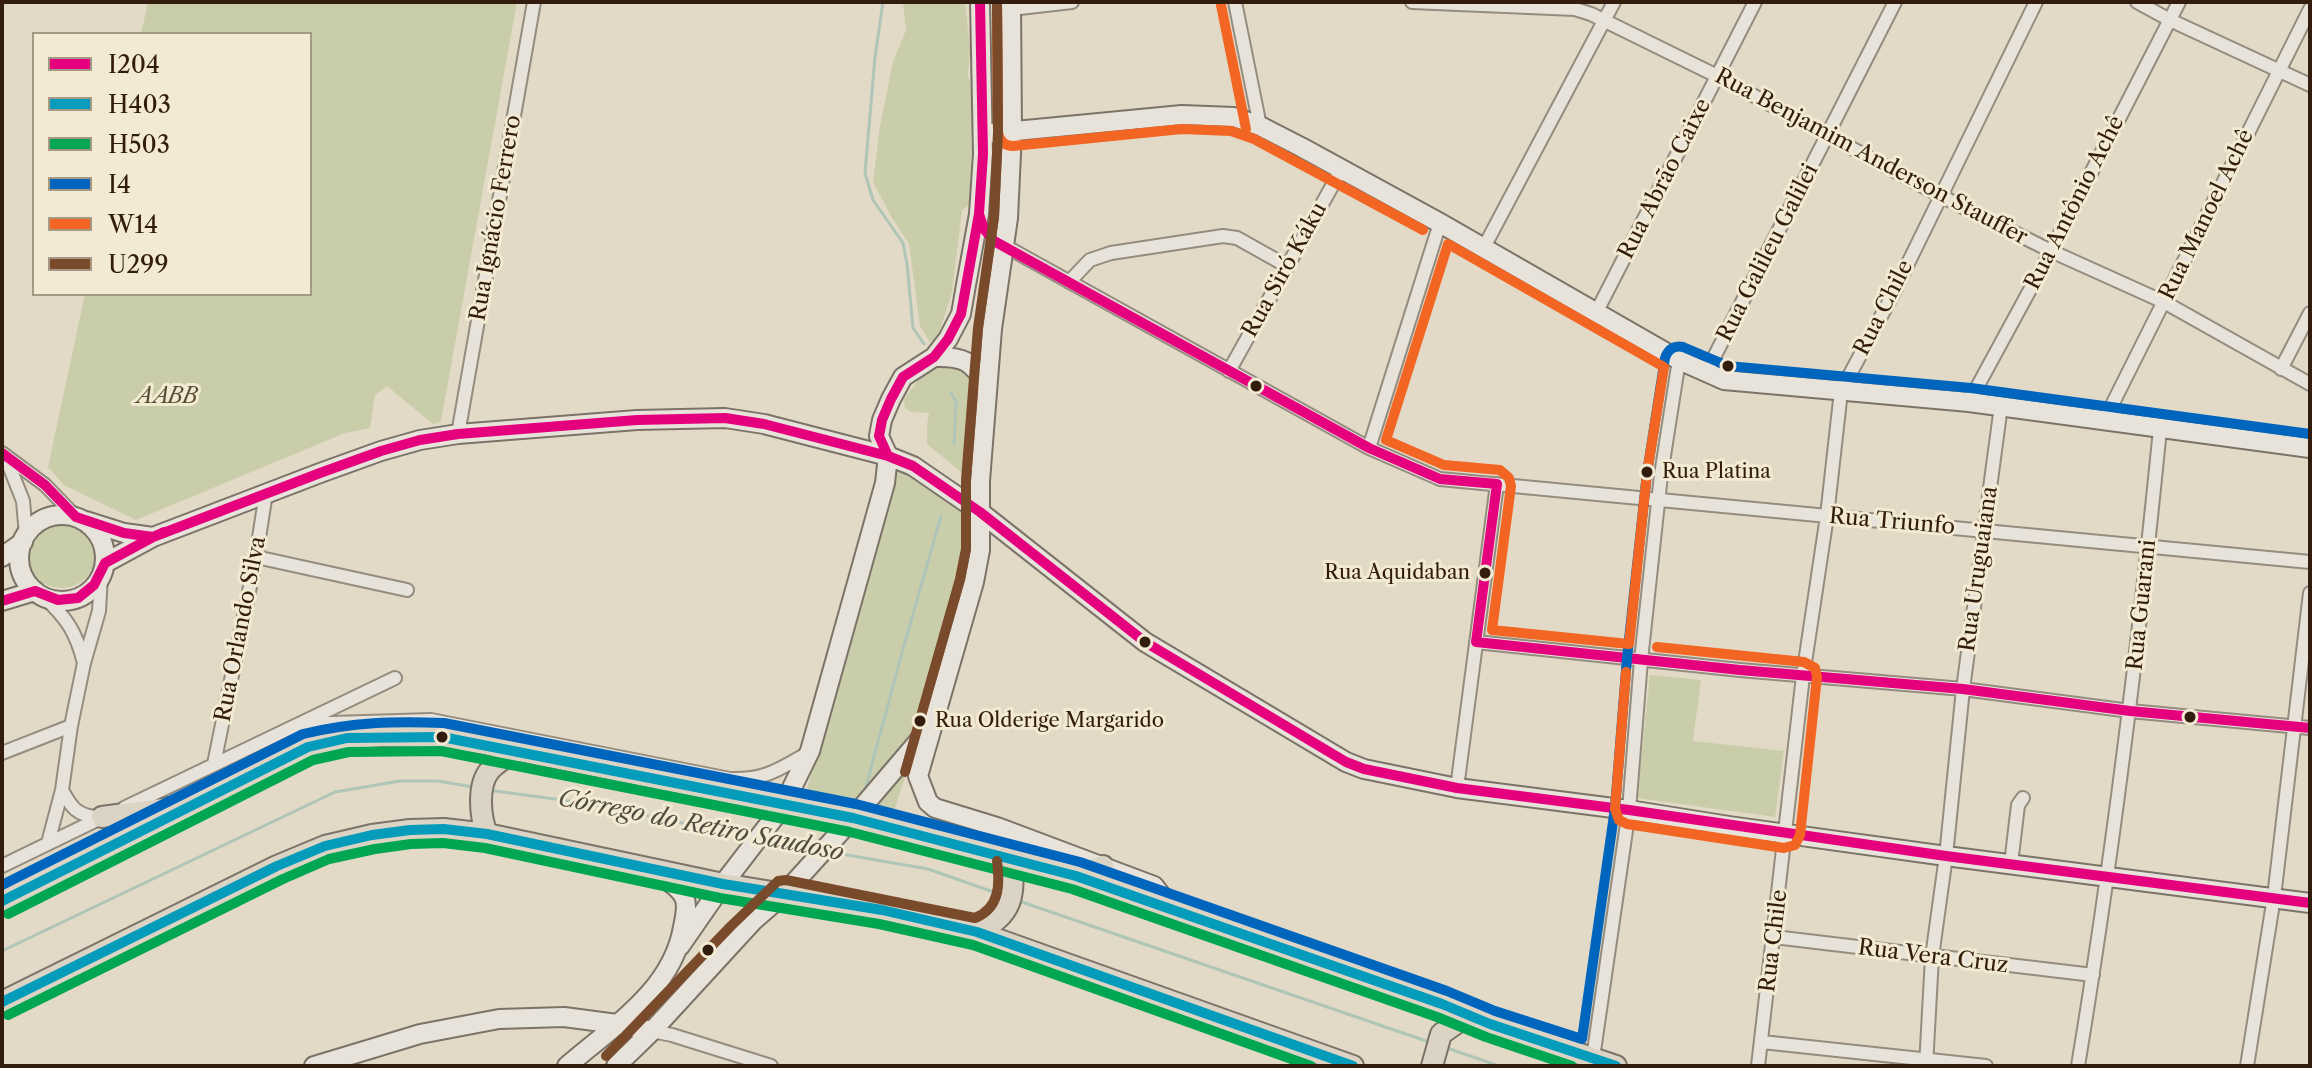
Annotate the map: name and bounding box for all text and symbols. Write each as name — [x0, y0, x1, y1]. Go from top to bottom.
legend — [32, 32, 312, 296]
text: I204 — [108, 50, 160, 79]
street label: Rua Benjamim Anderson Stauffer — [1710, 63, 2032, 251]
text: H403 — [108, 90, 171, 119]
street label: Rua Abrão Caixe — [1613, 94, 1717, 264]
street label: Rua Antônio Achê — [2020, 112, 2130, 294]
street label: Rua Ignácio Ferrero — [465, 113, 527, 323]
street label: Rua Manoel Achê — [2154, 125, 2260, 305]
text: H503 — [108, 130, 170, 159]
street label: Rua Galileu Galilei — [1712, 160, 1824, 346]
text: I4 — [108, 170, 131, 199]
street label: Rua Siró Káku — [1237, 198, 1333, 342]
text: W14 — [108, 210, 158, 239]
text: U299 — [108, 250, 168, 279]
street label: Rua Chile — [1849, 256, 1919, 360]
unlabelled marker — [1720, 358, 1736, 374]
unlabelled marker — [1248, 378, 1264, 394]
park label: AABB — [136, 384, 198, 410]
place label: Rua Platina — [1662, 460, 1771, 484]
marker: Rua Platina — [1639, 464, 1655, 480]
street label: Rua Uruguaiana — [1954, 485, 2004, 653]
street label: Rua Triunfo — [1828, 503, 1956, 541]
street label: Rua Orlando Silva — [210, 534, 272, 724]
street label: Rua Guarani — [2122, 538, 2162, 672]
place label: Rua Aquidaban — [1324, 561, 1470, 585]
marker: Rua Aquidaban — [1477, 565, 1493, 581]
unlabelled marker — [1137, 634, 1153, 650]
place label: Rua Olderige Margarido — [935, 709, 1164, 733]
unlabelled marker — [2182, 709, 2198, 725]
marker: Rua Olderige Margarido — [912, 713, 928, 729]
unlabelled marker — [434, 729, 450, 745]
water label: Córrego do Retiro Saudoso — [556, 784, 846, 868]
street label: Rua Chile — [1755, 888, 1793, 994]
street label: Rua Vera Cruz — [1856, 935, 2010, 979]
unlabelled marker — [700, 942, 716, 958]

